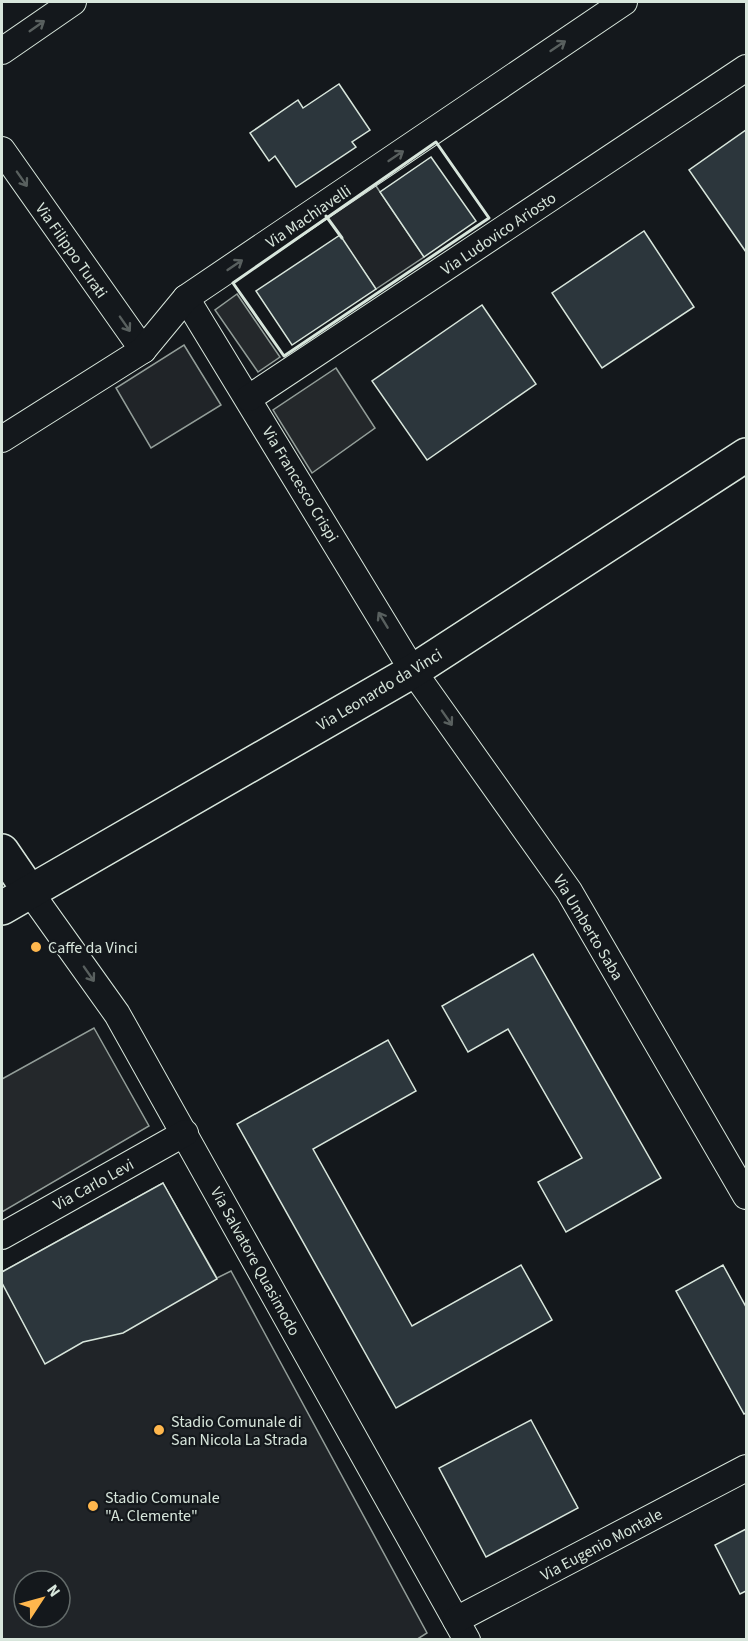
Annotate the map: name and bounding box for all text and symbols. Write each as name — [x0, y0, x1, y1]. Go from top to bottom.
one-way arrow — [28, 20, 45, 32]
one-way arrow — [549, 40, 566, 53]
one-way arrow — [388, 150, 404, 162]
one-way arrow — [16, 170, 28, 186]
street label: Via Machiavelli — [262, 180, 356, 254]
street label: Via Ludovico Ariosto — [437, 187, 560, 281]
street label: Via Filippo Turati — [30, 198, 112, 303]
one-way arrow — [226, 259, 243, 271]
one-way arrow — [119, 316, 131, 332]
street label: Via Francesco Crispi — [257, 422, 343, 547]
one-way arrow — [377, 612, 389, 629]
street label: Via Leonardo da Vinci — [313, 644, 446, 736]
one-way arrow — [441, 710, 453, 726]
street label: Via Umberto Saba — [548, 871, 628, 984]
place label: Caffe da Vinci — [48, 937, 138, 959]
marker: Caffe da Vinci — [29, 940, 43, 954]
one-way arrow — [82, 966, 95, 982]
street label: Via Carlo Levi — [49, 1154, 138, 1216]
street label: Via Salvatore Quasimodo — [205, 1183, 305, 1340]
place label: Stadio Comunale di San Nicola La Strada — [171, 1411, 308, 1451]
marker: Stadio Comunale di San Nicola La Strada — [152, 1423, 166, 1437]
place label: Stadio Comunale "A. Clemente" — [105, 1487, 220, 1527]
marker: Stadio Comunale "A. Clemente" — [86, 1499, 100, 1513]
street label: Via Eugenio Montale — [537, 1503, 666, 1586]
north arrow — [12, 1569, 72, 1629]
text: N — [41, 1580, 65, 1602]

